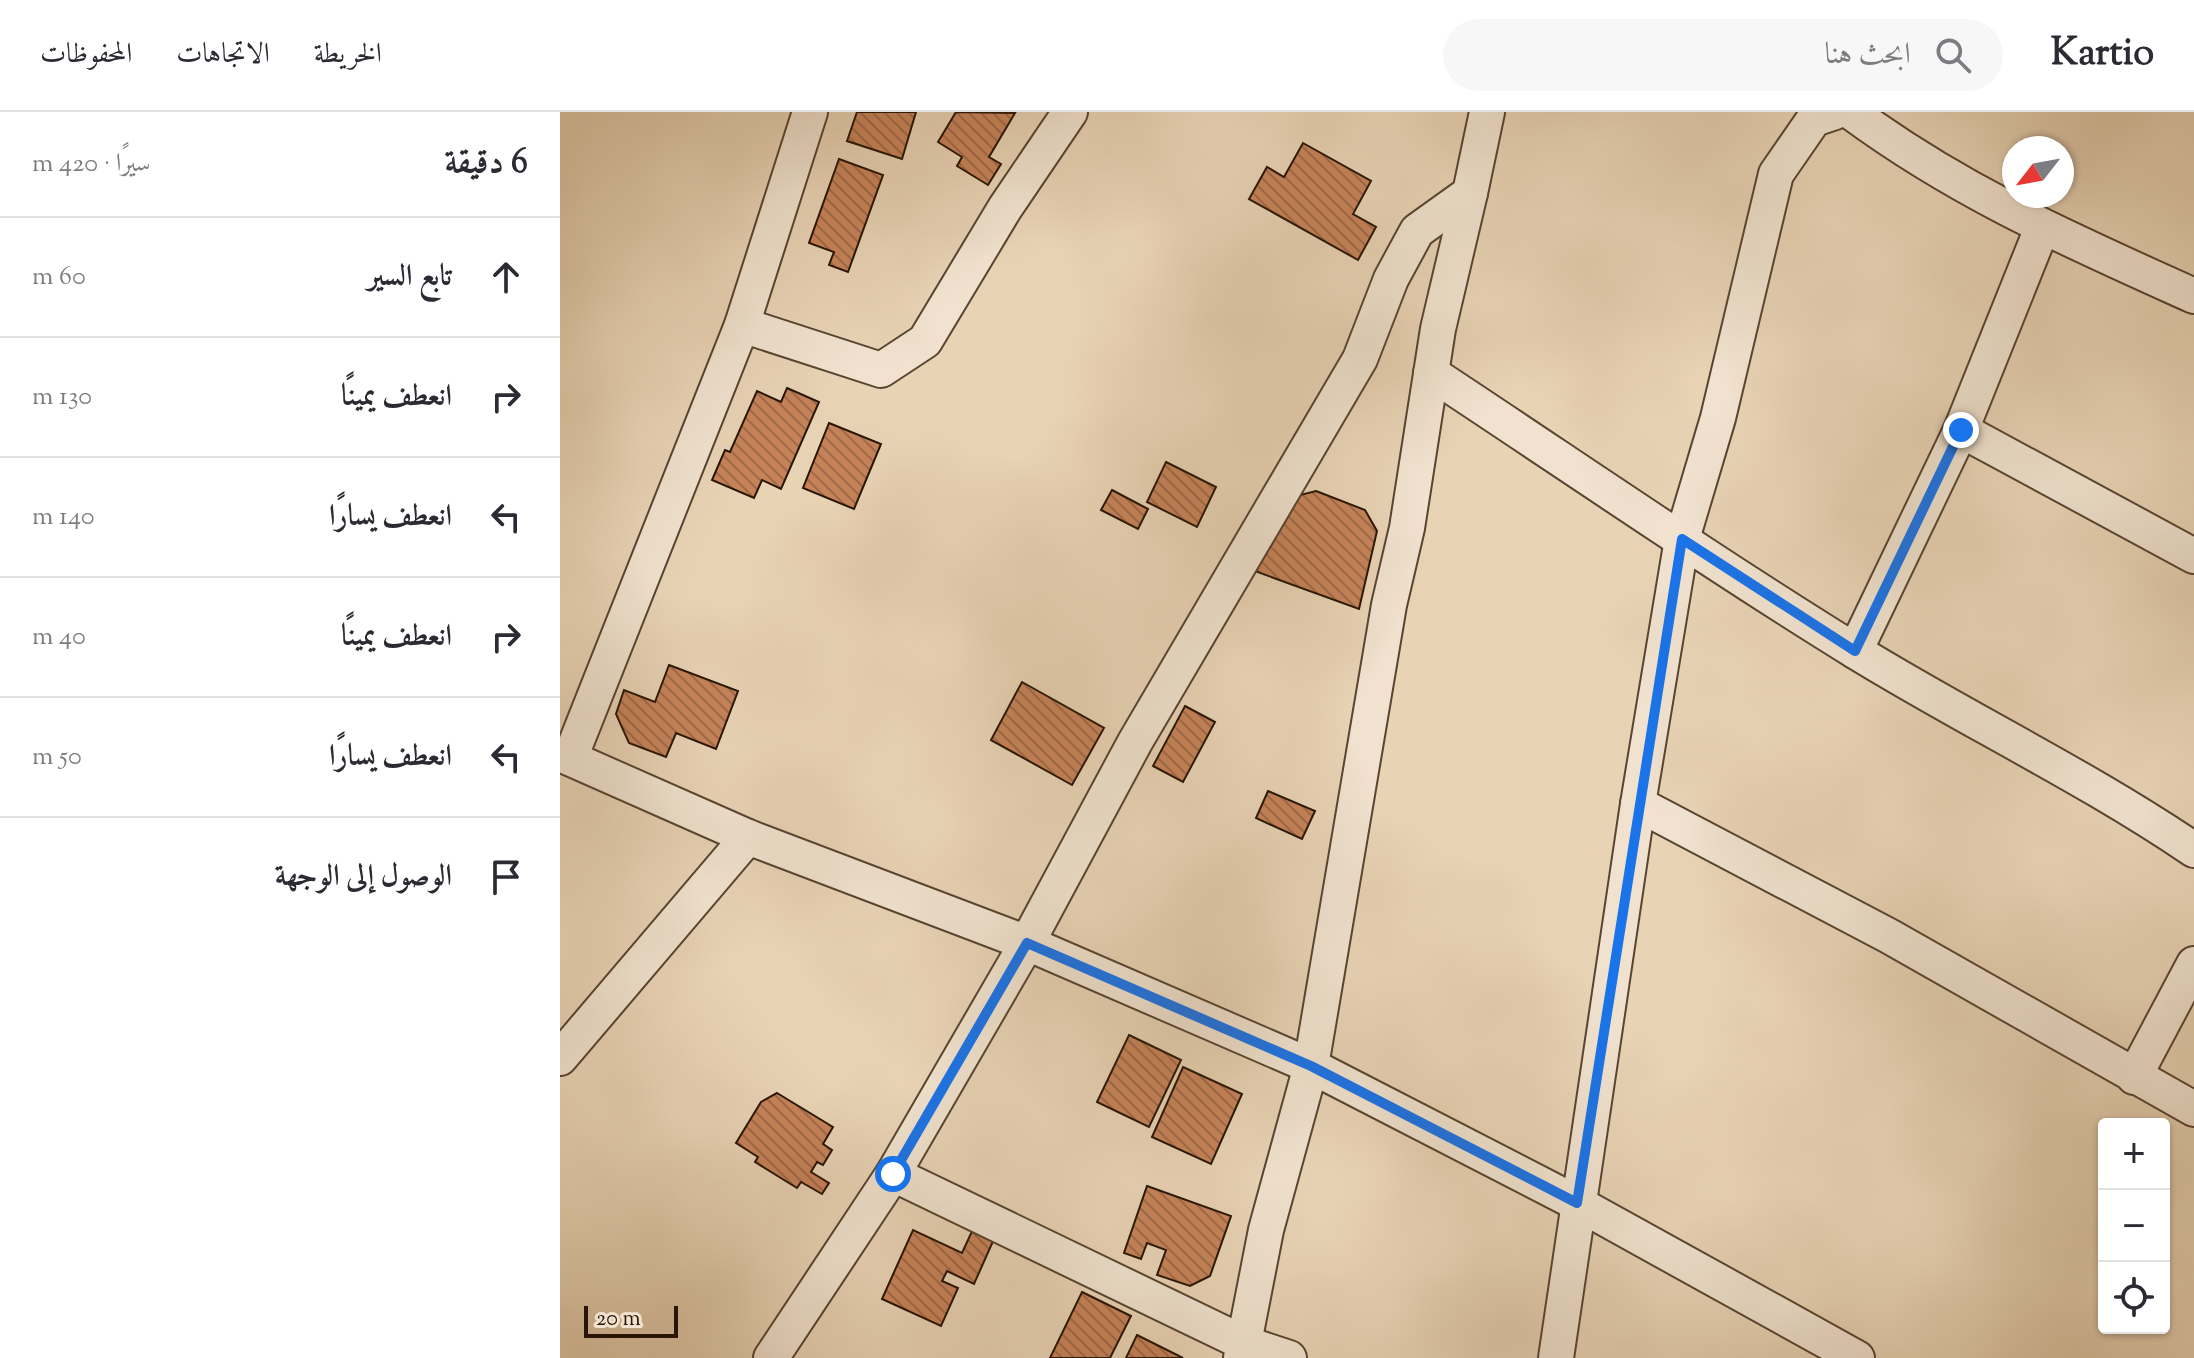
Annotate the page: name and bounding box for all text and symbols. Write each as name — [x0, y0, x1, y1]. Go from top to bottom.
search box — [1443, 19, 2003, 91]
text: Kartio — [2051, 28, 2154, 82]
icon: search — [1931, 33, 1975, 77]
text: ابحث هنا — [1824, 34, 1911, 77]
text: المحفوظات — [40, 35, 132, 75]
text: الاتجاهات — [176, 35, 270, 75]
text: الخريطة — [314, 35, 382, 75]
north arrow — [2002, 136, 2074, 208]
text: 6 دقيقة — [444, 139, 528, 188]
text: سيرًا · 420 m — [32, 146, 150, 183]
icon: ahead — [484, 255, 528, 299]
text: تابع السير — [367, 256, 452, 299]
text: 60 m — [32, 259, 86, 296]
icon: right — [484, 375, 528, 419]
text: انعطف يمينًا — [341, 376, 452, 419]
text: 130 m — [32, 379, 92, 416]
route end — [1943, 412, 1979, 448]
icon: left — [484, 495, 528, 539]
text: انعطف يسارًا — [329, 496, 452, 539]
text: 140 m — [32, 499, 95, 536]
icon: right — [484, 615, 528, 659]
text: انعطف يمينًا — [341, 616, 452, 659]
text: 40 m — [32, 619, 86, 656]
icon: left — [484, 735, 528, 779]
text: انعطف يسارًا — [329, 736, 452, 779]
text: 50 m — [32, 739, 82, 776]
icon: arrive — [484, 855, 528, 899]
text: الوصول إلى الوجهة — [275, 856, 452, 899]
map controls — [2098, 1118, 2170, 1334]
button: + — [2098, 1118, 2170, 1190]
route start — [875, 1156, 911, 1192]
button: − — [2098, 1190, 2170, 1262]
button: locate — [2098, 1262, 2170, 1334]
scale bar — [584, 1302, 678, 1338]
text: 20 m — [596, 1304, 641, 1336]

